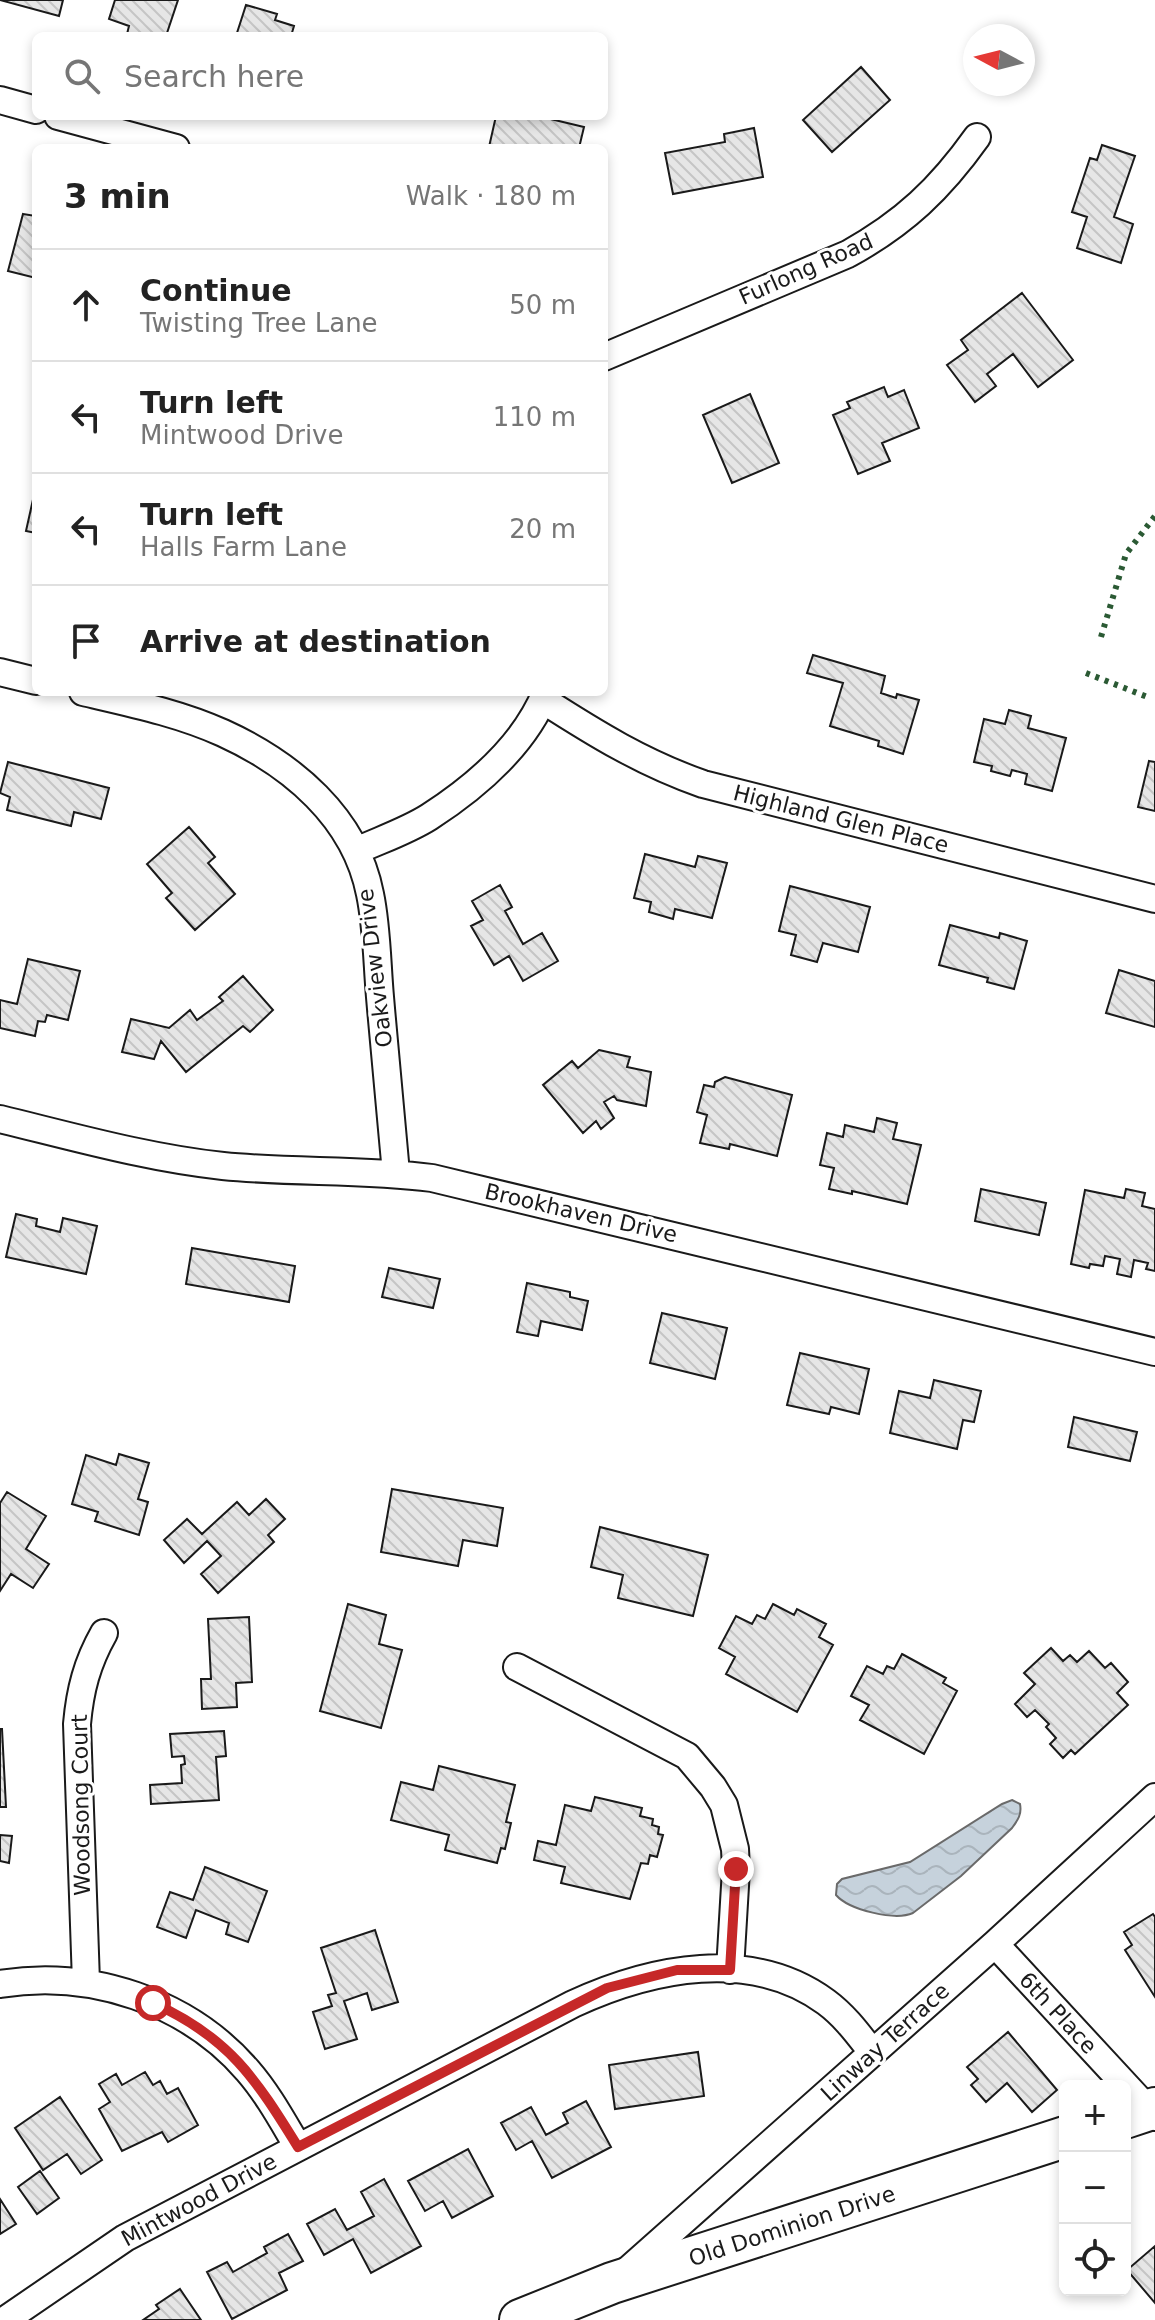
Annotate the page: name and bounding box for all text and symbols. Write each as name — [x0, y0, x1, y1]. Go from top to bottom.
north arrow — [963, 24, 1035, 96]
search box — [32, 32, 608, 120]
icon: search — [60, 54, 104, 98]
text: Search here — [124, 59, 304, 94]
text: 3 min — [64, 176, 171, 216]
text: Walk · 180 m — [406, 181, 576, 211]
street label: Furlong Road — [735, 228, 877, 310]
text: Continue — [140, 273, 292, 308]
icon: ahead — [64, 283, 108, 327]
text: 50 m — [509, 290, 576, 320]
text: Twisting Tree Lane — [140, 308, 378, 338]
text: Turn left — [140, 385, 283, 420]
icon: left — [64, 395, 108, 439]
text: 110 m — [493, 402, 576, 432]
text: Mintwood Drive — [140, 420, 344, 450]
text: Turn left — [140, 497, 283, 532]
icon: left — [64, 507, 108, 551]
text: 20 m — [509, 514, 576, 544]
text: Halls Farm Lane — [140, 532, 347, 562]
icon: arrive — [64, 619, 108, 663]
text: Arrive at destination — [140, 624, 491, 659]
street label: Highland Glen Place — [731, 780, 951, 858]
street label: Oakview Drive — [353, 887, 397, 1049]
street label: Brookhaven Drive — [482, 1179, 680, 1247]
street label: Woodsong Court — [67, 1714, 95, 1896]
route end — [718, 1851, 754, 1887]
street label: 6th Place — [1014, 1967, 1102, 2059]
street label: Linway Terrace — [816, 1978, 954, 2106]
route start — [135, 1985, 171, 2021]
map controls — [1059, 2080, 1131, 2296]
button: + — [1059, 2080, 1131, 2152]
street label: Mintwood Drive — [117, 2149, 281, 2251]
button: − — [1059, 2152, 1131, 2224]
street label: Old Dominion Drive — [686, 2181, 898, 2271]
button: locate — [1059, 2224, 1131, 2296]

